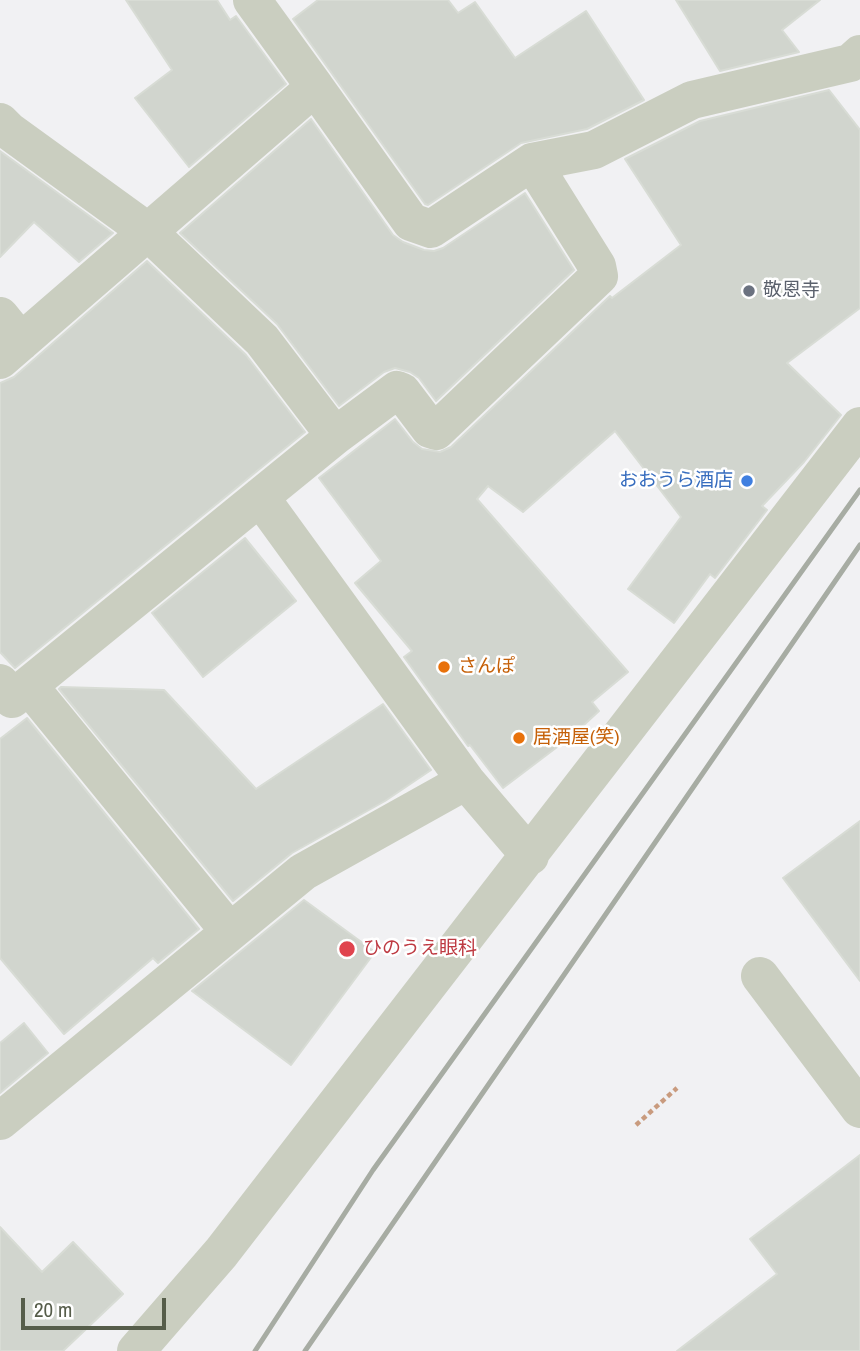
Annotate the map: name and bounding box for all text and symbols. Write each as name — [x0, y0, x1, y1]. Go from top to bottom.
place label: 敬恩寺 — [763, 280, 820, 302]
marker: 敬恩寺 — [741, 283, 757, 299]
place label: おおうら酒店 — [619, 470, 733, 492]
marker: おおうら酒店 — [739, 473, 755, 489]
place label: さんぽ — [458, 656, 515, 678]
marker: さんぽ — [436, 659, 452, 675]
place label: 居酒屋(笑) — [533, 727, 619, 749]
marker: 居酒屋(笑) — [511, 730, 527, 746]
place label: ひのうえ眼科 — [363, 938, 477, 960]
marker: ひのうえ眼科 — [337, 939, 357, 959]
scale bar — [24, 1284, 170, 1328]
text: 20 m — [34, 1295, 72, 1324]

